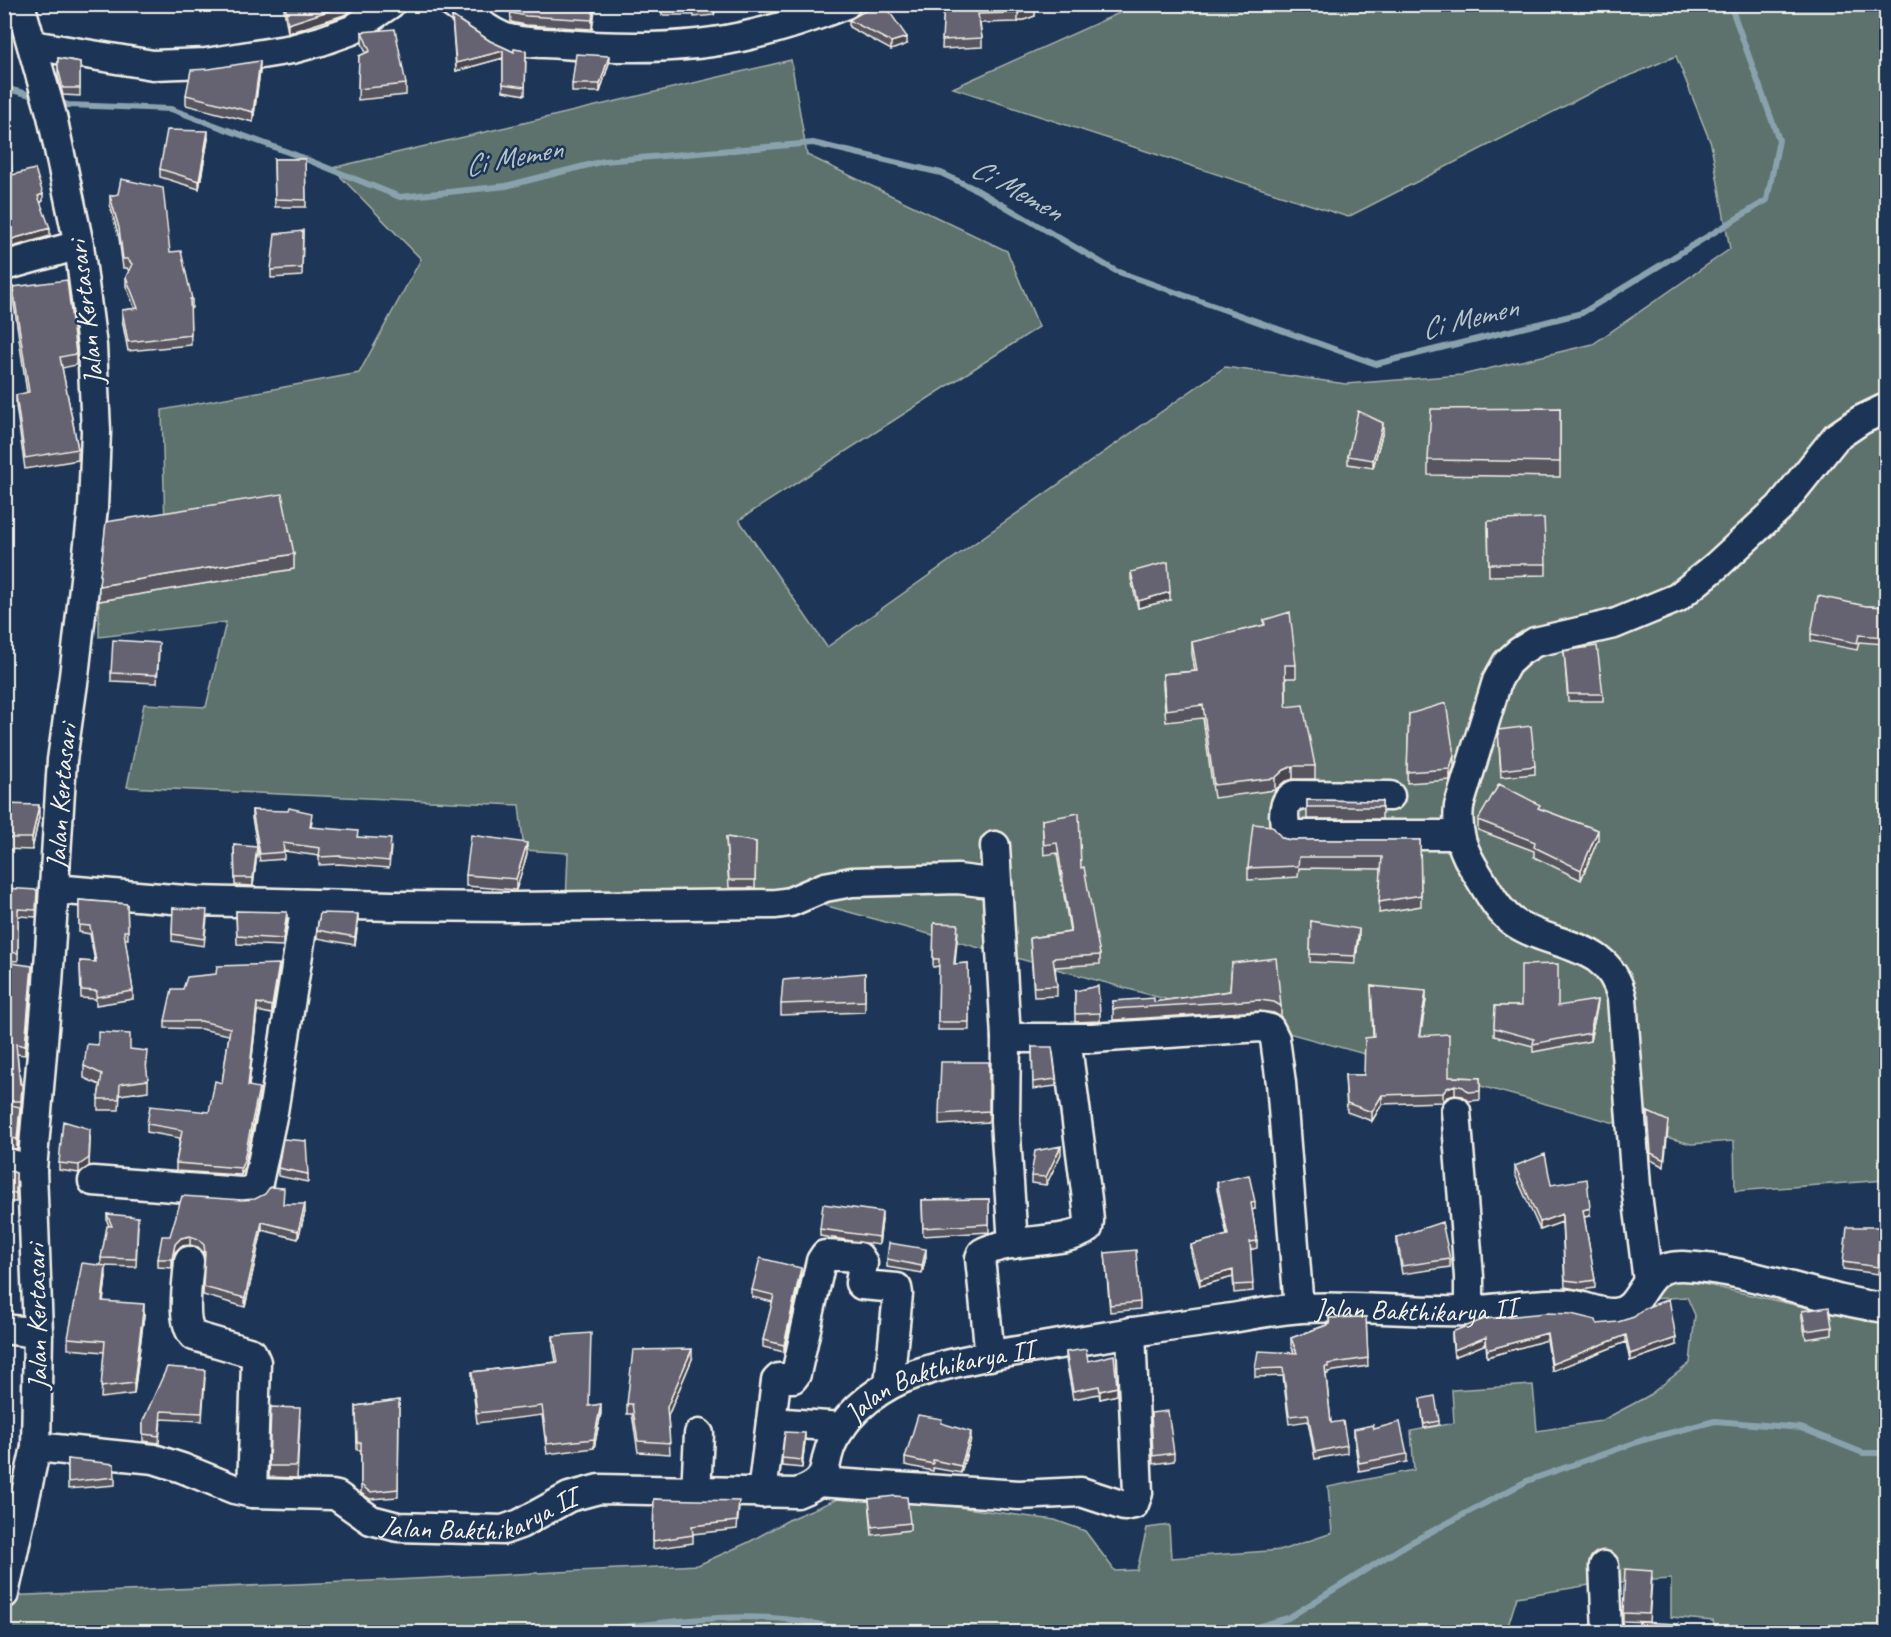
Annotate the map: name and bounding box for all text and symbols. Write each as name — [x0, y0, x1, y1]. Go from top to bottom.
water label: Ci Memen — [461, 128, 567, 185]
water label: Ci Memen — [965, 149, 1071, 231]
street label: Jalan Kertasari — [59, 235, 112, 389]
water label: Ci Memen — [1417, 287, 1524, 348]
street label: Jalan Kertasari — [38, 718, 85, 872]
street label: Jalan Kertasari — [18, 1240, 55, 1392]
street label: Jalan Bakthikarya II — [1313, 1289, 1524, 1329]
street label: Jalan Bakthikarya II — [835, 1331, 1042, 1431]
street label: Jalan Bakthikarya II — [376, 1477, 586, 1548]

